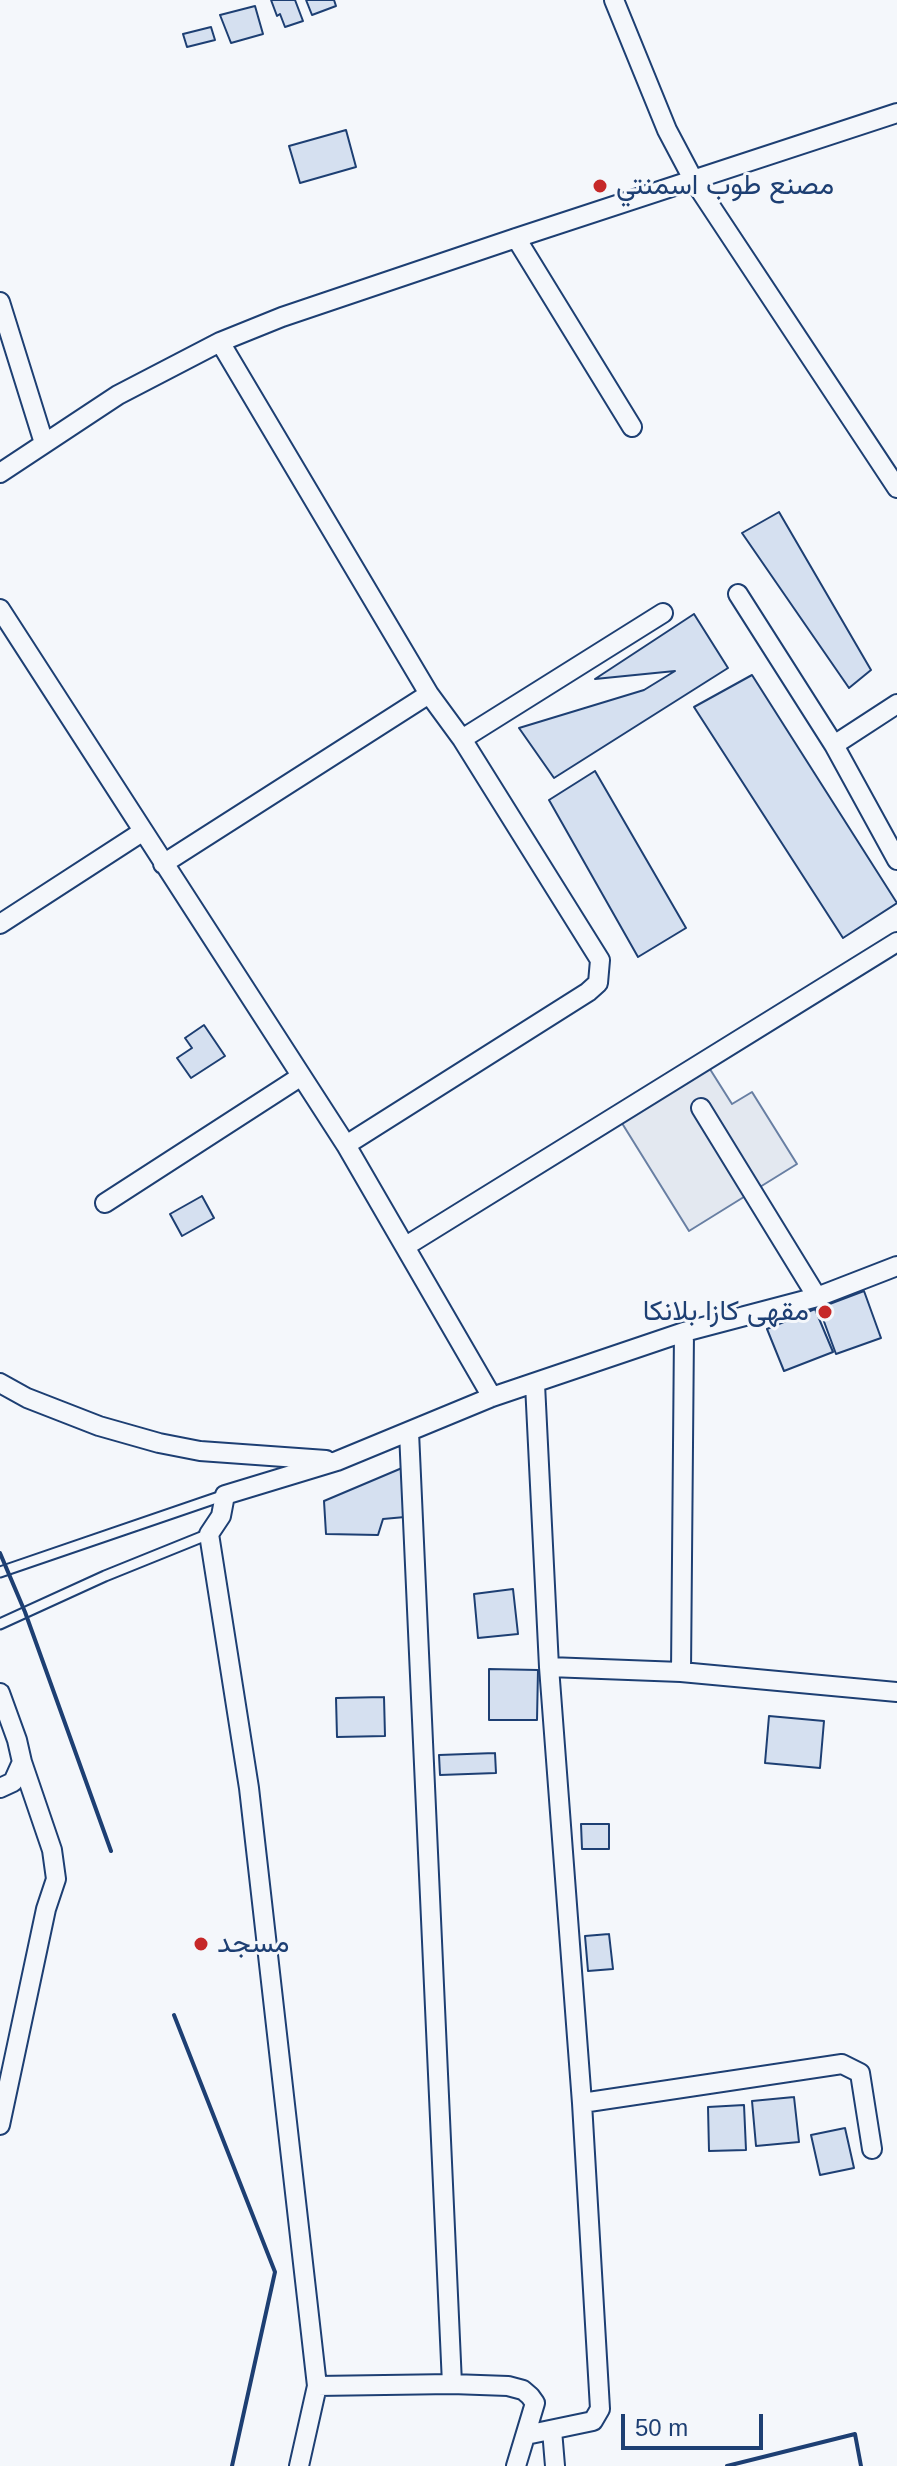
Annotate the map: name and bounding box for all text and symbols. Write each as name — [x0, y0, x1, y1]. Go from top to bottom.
place label: مصنع طوب اسمنتي — [616, 169, 834, 203]
marker: مصنع طوب اسمنتي — [591, 177, 609, 195]
place label: مقهى كازا بلانكا — [643, 1295, 809, 1329]
marker: مقهى كازا بلانكا — [816, 1303, 834, 1321]
place label: مسجد — [217, 1927, 290, 1961]
marker: مسجد — [192, 1935, 210, 1953]
scale bar — [625, 2398, 767, 2448]
text: 50 m — [635, 2414, 688, 2441]

